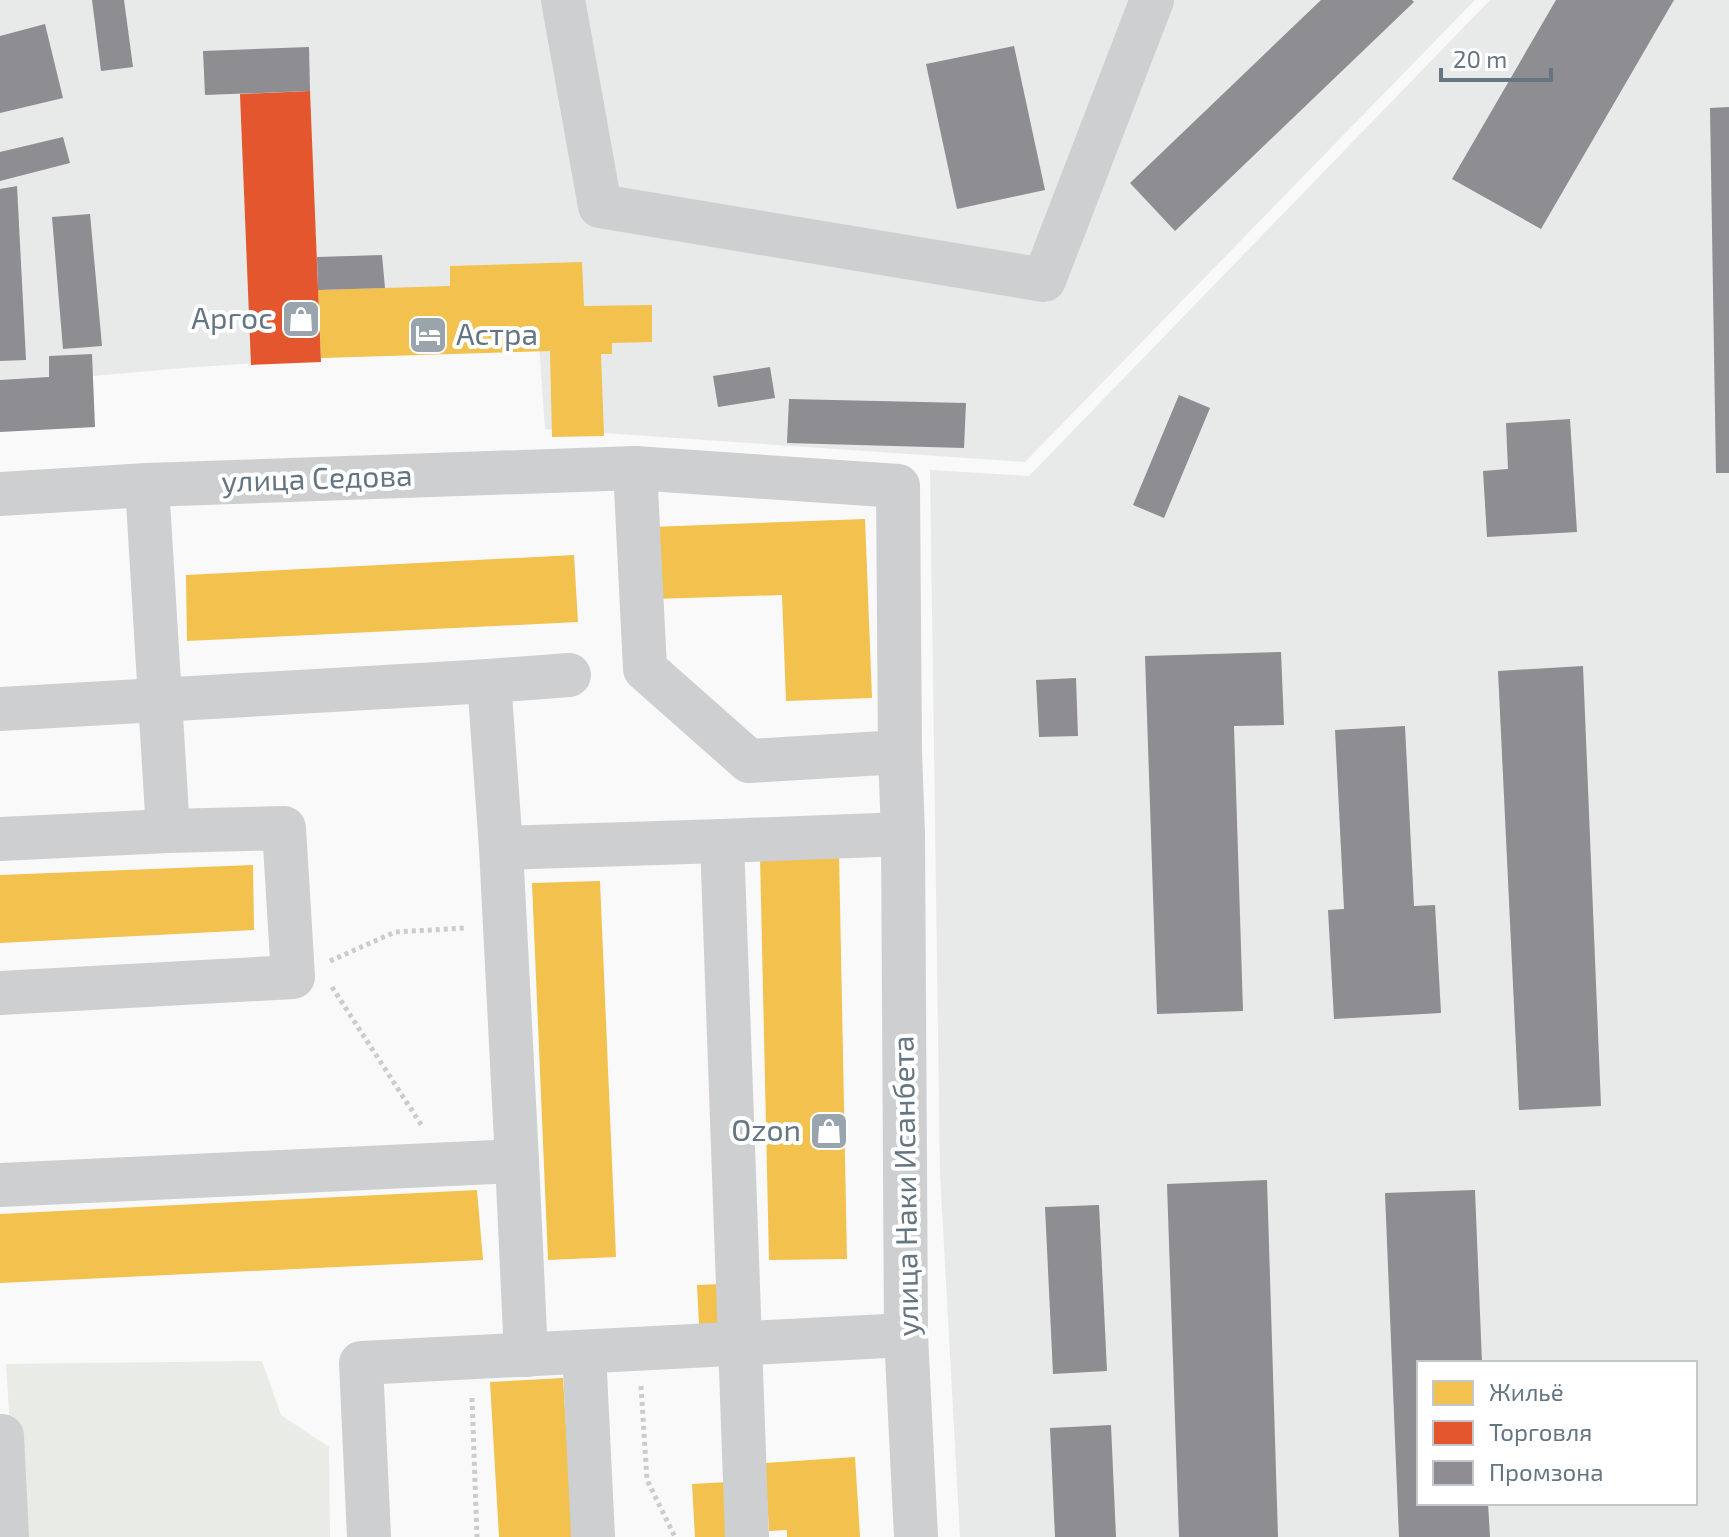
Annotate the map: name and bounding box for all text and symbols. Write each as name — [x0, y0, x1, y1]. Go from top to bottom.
scale bar — [1441, 32, 1551, 82]
text: 20 m — [1453, 44, 1507, 73]
shop icon: Аргос — [280, 298, 322, 340]
place label: Аргос — [191, 299, 273, 335]
hotel icon: Астра — [407, 314, 449, 356]
place label: Астра — [456, 315, 538, 351]
street label: улица Седова — [221, 456, 413, 499]
street label: улица Наки Исанбета — [883, 1035, 926, 1337]
shop icon: Ozon — [808, 1110, 850, 1152]
place label: Ozon — [731, 1111, 801, 1147]
legend — [1417, 1361, 1697, 1505]
text: Жильё — [1489, 1377, 1564, 1406]
text: Торговля — [1489, 1417, 1592, 1446]
text: Промзона — [1489, 1457, 1604, 1486]

